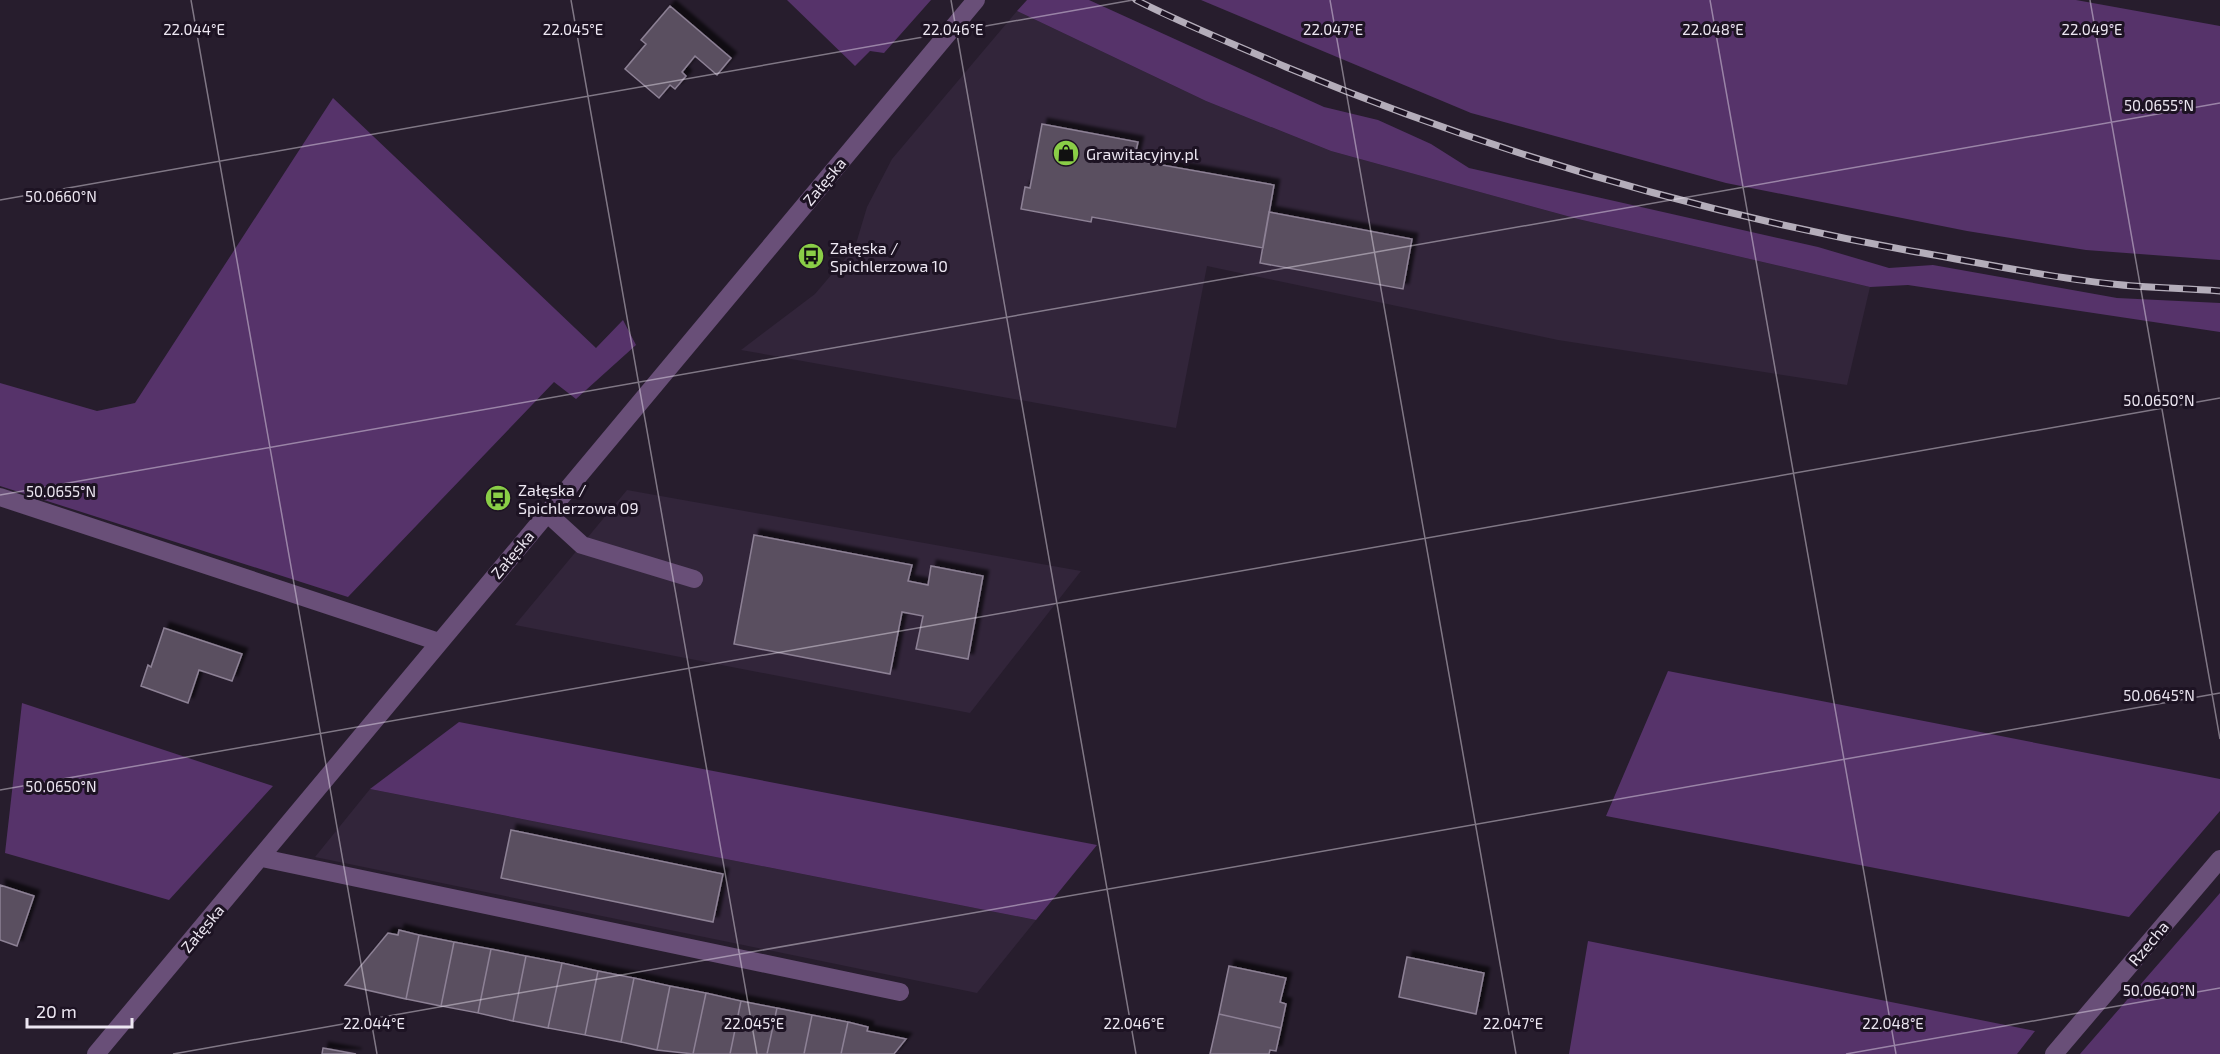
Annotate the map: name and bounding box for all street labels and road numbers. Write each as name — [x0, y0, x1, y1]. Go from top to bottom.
street label: Załęska — [798, 153, 850, 209]
street label: Załęska — [486, 526, 538, 582]
street label: Załęska — [176, 900, 228, 956]
street label: Rzecha — [2124, 917, 2172, 969]

